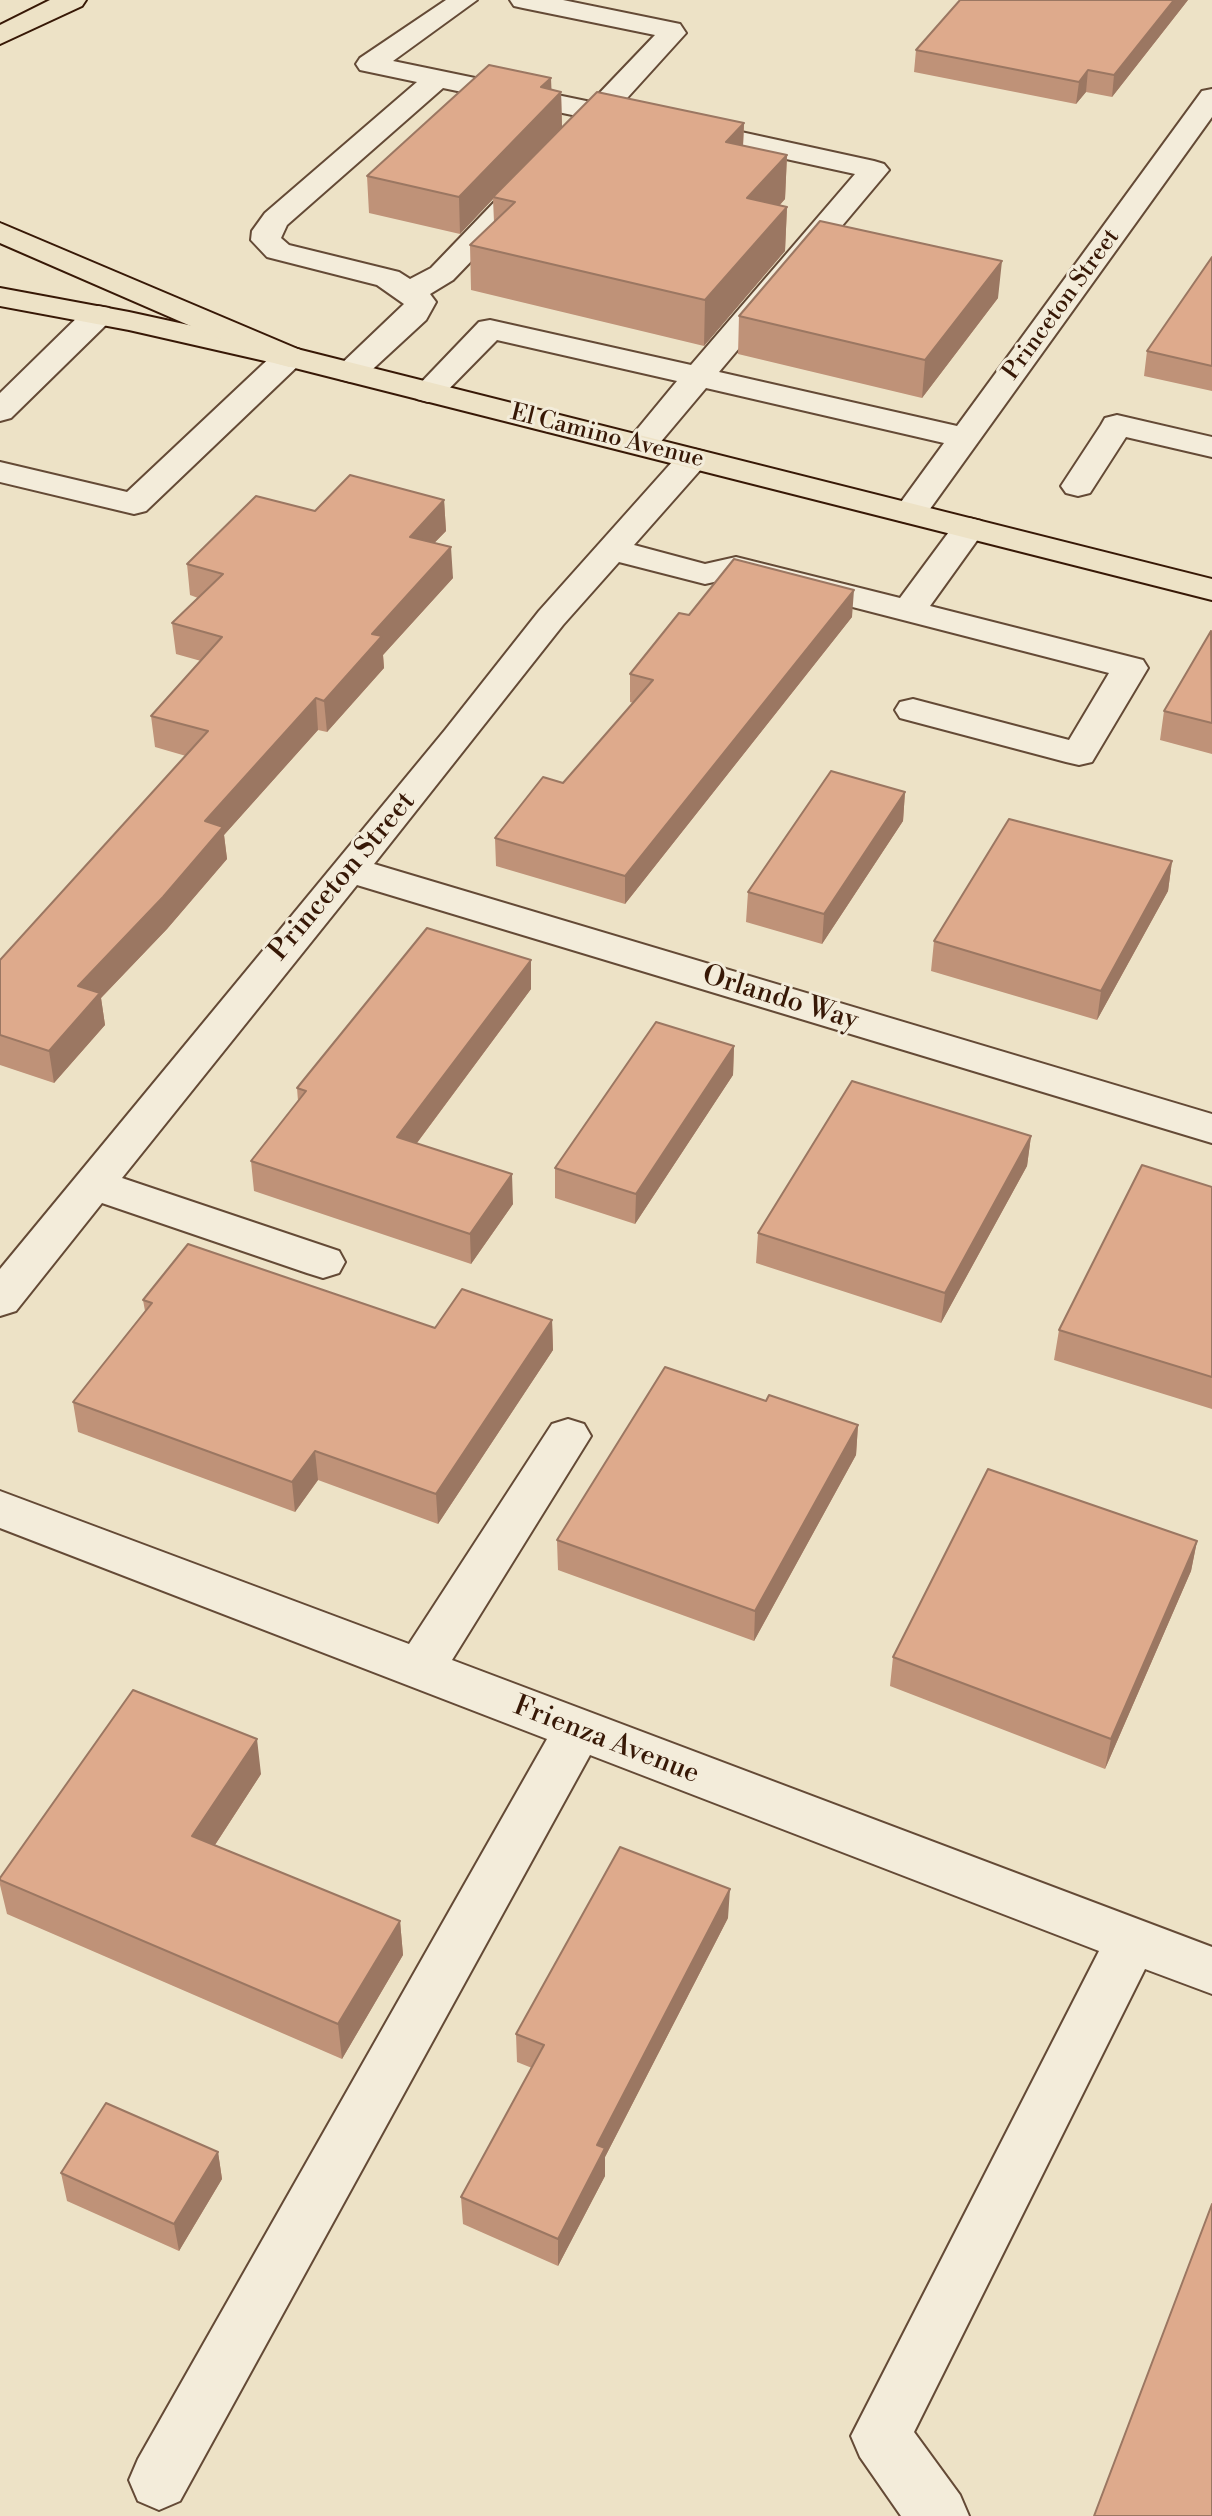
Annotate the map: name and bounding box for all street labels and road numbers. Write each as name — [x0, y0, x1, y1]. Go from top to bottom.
street label: Princeton Street — [997, 224, 1127, 386]
street label: El Camino Avenue — [507, 399, 707, 475]
street label: Princeton Street — [263, 786, 423, 968]
street label: Orlando Way — [698, 959, 862, 1039]
street label: Frienza Avenue — [508, 1690, 704, 1792]

